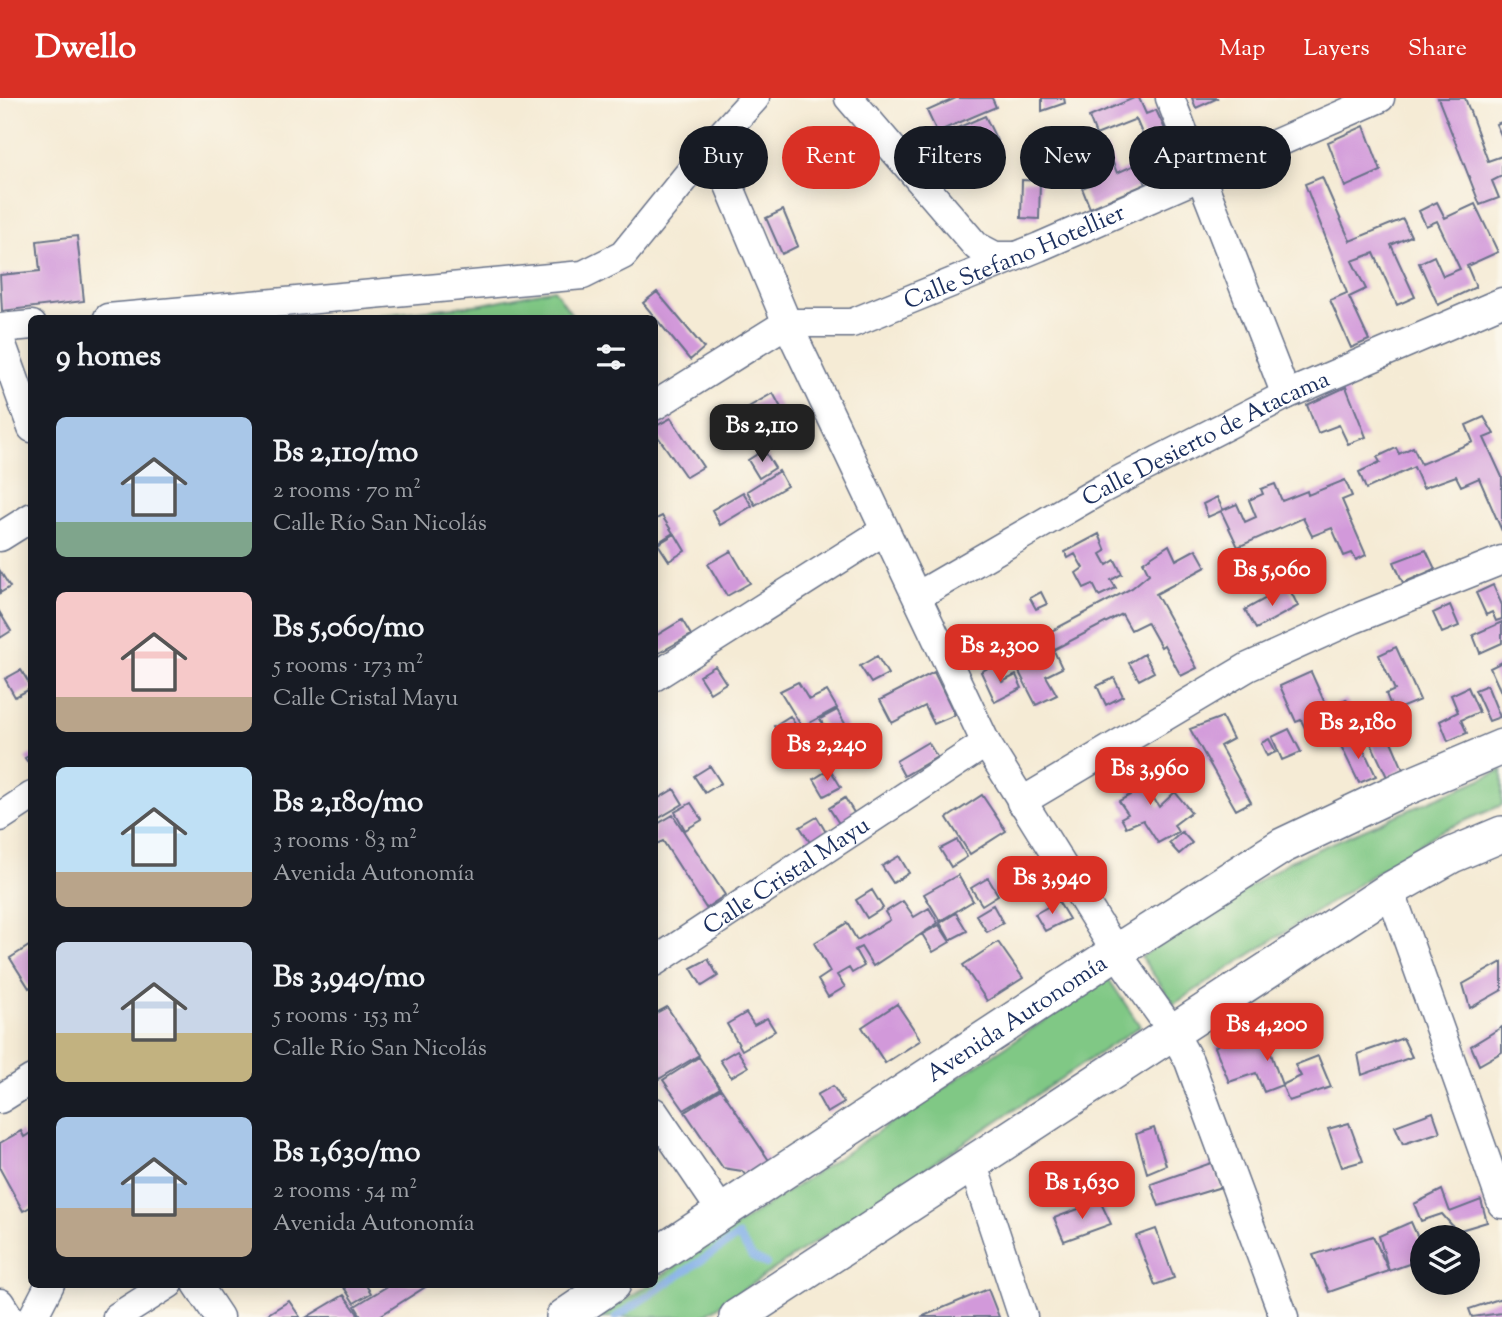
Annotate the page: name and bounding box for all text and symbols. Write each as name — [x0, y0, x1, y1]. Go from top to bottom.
text: Dwello — [35, 25, 136, 73]
text: Map — [1219, 32, 1265, 66]
text: Layers — [1303, 32, 1370, 66]
text: Share — [1408, 32, 1467, 66]
chip: Buy — [679, 126, 768, 189]
chip: Rent — [782, 126, 880, 189]
chip: Filters — [894, 126, 1006, 189]
chip: New — [1020, 126, 1115, 189]
chip: Apartment — [1129, 126, 1291, 189]
street label: Calle Stefano Hotellier — [899, 197, 1131, 319]
text: 9 homes — [56, 336, 161, 379]
icon: filters — [592, 338, 630, 376]
street label: Calle Desierto de Atacama — [1076, 363, 1335, 516]
pin: Bs 2,110 — [690, 404, 834, 464]
text: Bs 2,110 — [726, 410, 798, 443]
text: Bs 2,110/mo — [273, 432, 418, 475]
icon: home — [112, 445, 196, 529]
text: 2 rooms · 70 m² — [273, 475, 421, 508]
text: Calle Río San Nicolás — [273, 508, 487, 541]
pin: Bs 5,060 — [1200, 548, 1344, 608]
text: Bs 5,060 — [1233, 554, 1311, 587]
text: Bs 5,060/mo — [273, 607, 424, 650]
icon: home — [112, 620, 196, 704]
pin: Bs 2,300 — [928, 624, 1072, 684]
text: Bs 2,300 — [961, 630, 1039, 663]
text: 5 rooms · 173 m² — [273, 650, 424, 683]
text: Calle Cristal Mayu — [273, 683, 458, 716]
pin: Bs 2,180 — [1286, 702, 1430, 761]
text: Bs 2,180 — [1320, 707, 1396, 740]
pin: Bs 2,240 — [755, 724, 899, 783]
text: Bs 2,240 — [787, 729, 867, 762]
pin: Bs 3,960 — [1078, 748, 1222, 807]
text: Bs 3,960 — [1111, 753, 1189, 786]
text: Bs 2,180/mo — [273, 782, 423, 825]
icon: home — [112, 795, 196, 879]
street label: Calle Cristal Mayu — [697, 809, 877, 944]
text: 3 rooms · 83 m² — [273, 825, 417, 858]
pin: Bs 3,940 — [980, 856, 1124, 916]
text: Avenida Autonomía — [273, 858, 475, 891]
text: Bs 3,940 — [1013, 862, 1091, 895]
street label: Avenida Autonomía — [920, 947, 1115, 1092]
text: Bs 3,940/mo — [273, 957, 425, 1000]
icon: home — [112, 970, 196, 1054]
text: 5 rooms · 153 m² — [273, 1000, 420, 1033]
pin: Bs 4,200 — [1195, 1004, 1339, 1063]
text: Bs 4,200 — [1227, 1009, 1307, 1042]
text: Calle Río San Nicolás — [273, 1033, 487, 1066]
text: Bs 1,630/mo — [273, 1132, 421, 1175]
icon: home — [112, 1145, 196, 1229]
pin: Bs 1,630 — [1010, 1162, 1154, 1221]
text: Bs 1,630 — [1045, 1167, 1119, 1200]
text: 2 rooms · 54 m² — [273, 1175, 417, 1208]
text: Avenida Autonomía — [273, 1208, 475, 1241]
map controls — [1410, 1225, 1480, 1295]
button: layers — [1410, 1225, 1480, 1295]

